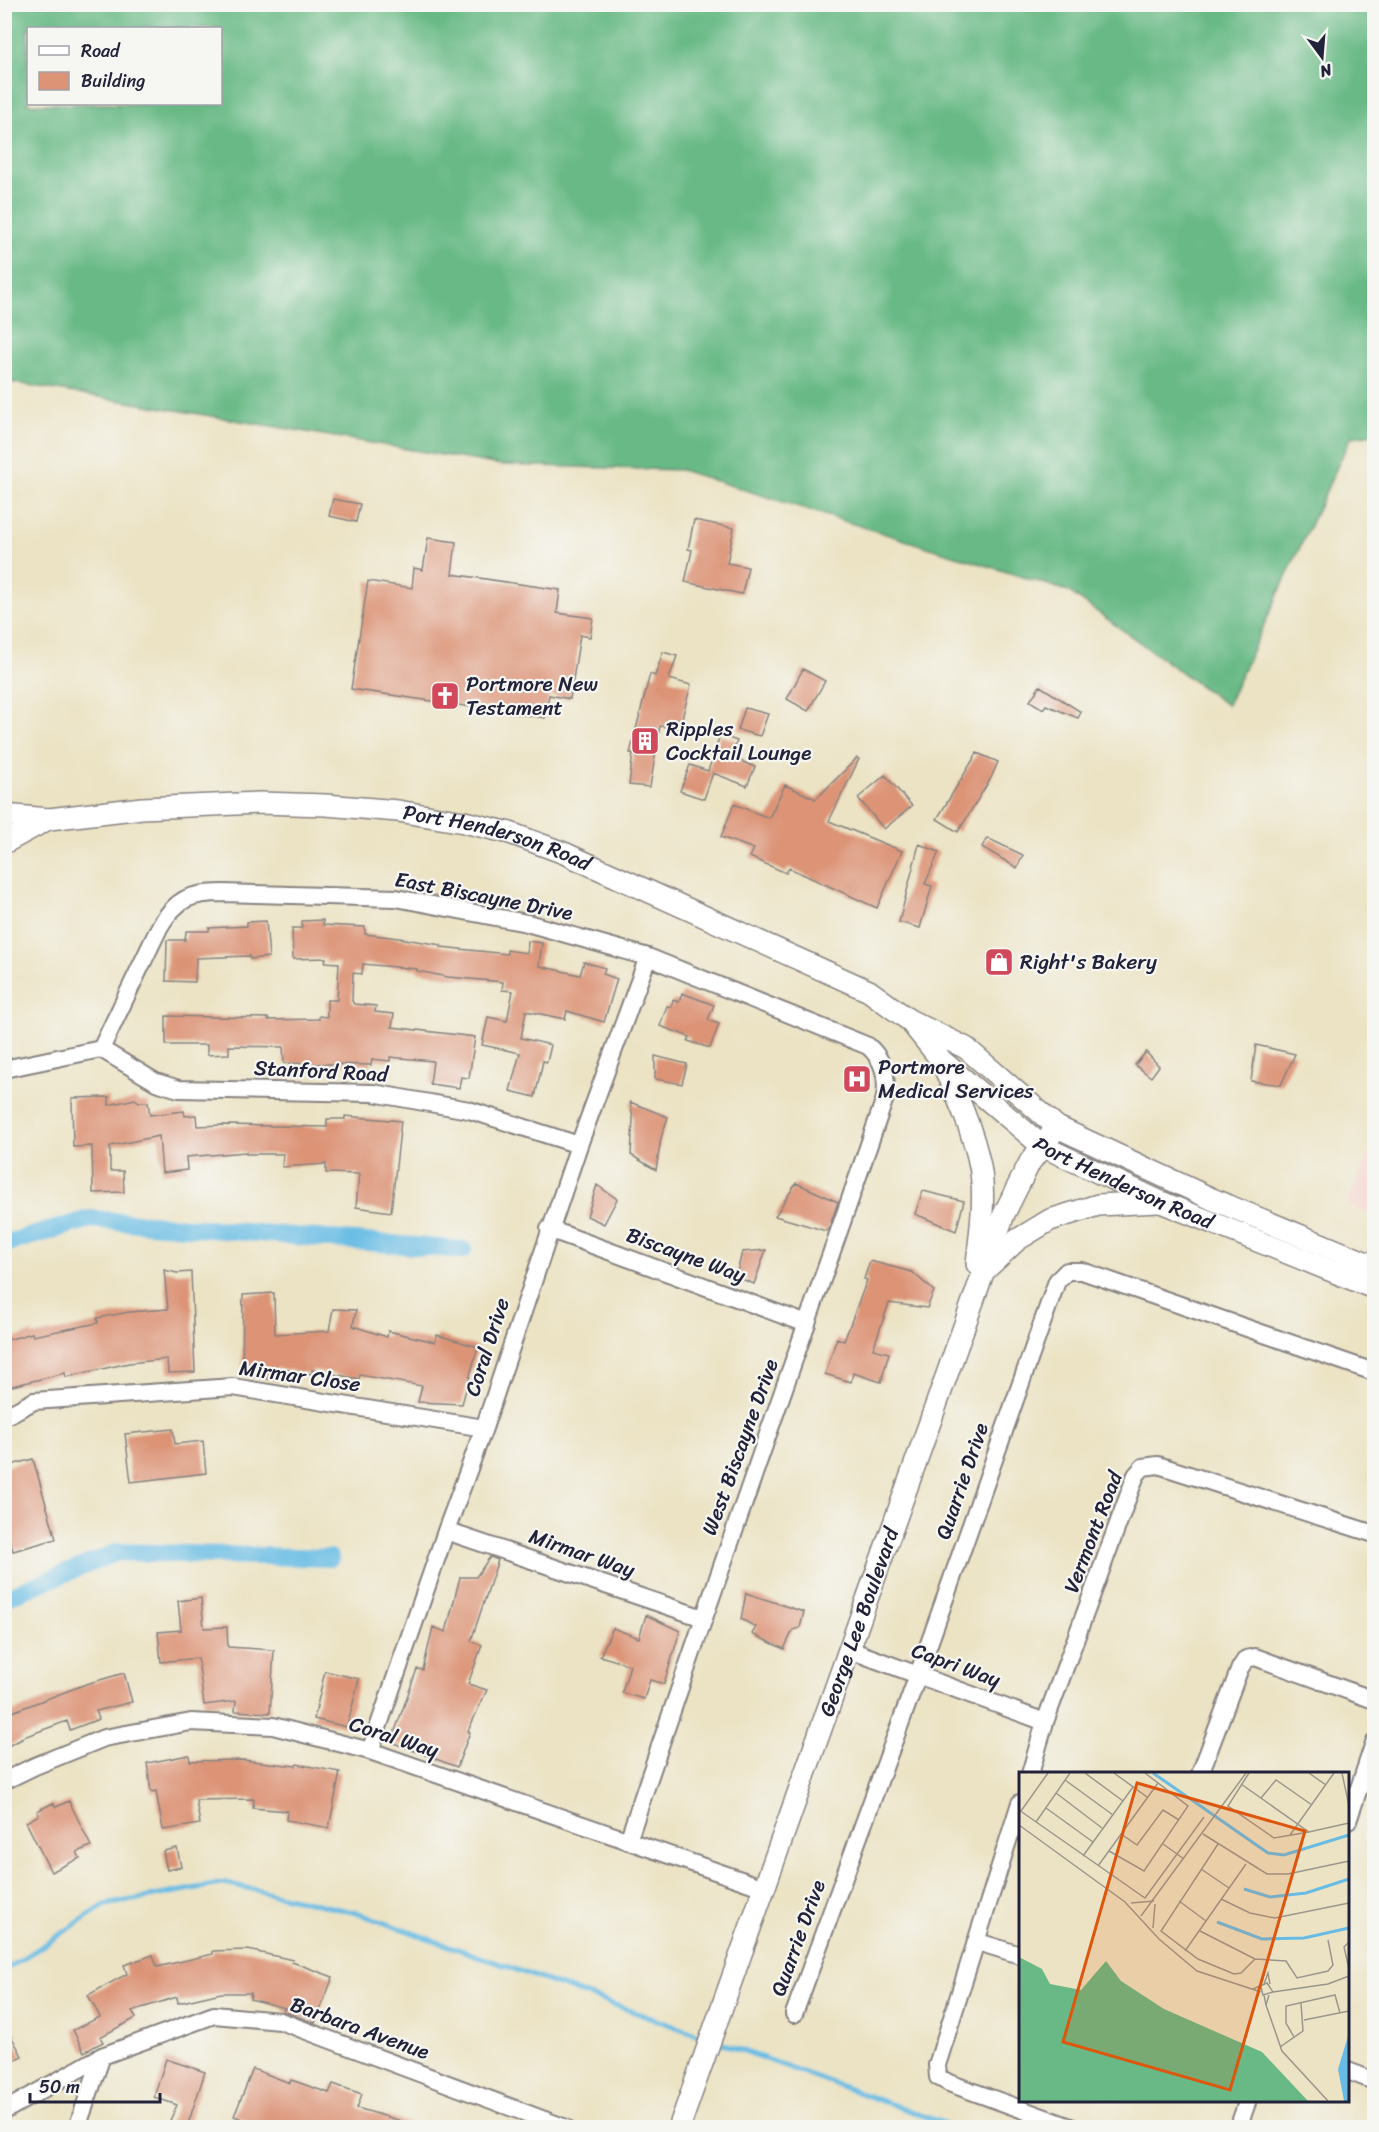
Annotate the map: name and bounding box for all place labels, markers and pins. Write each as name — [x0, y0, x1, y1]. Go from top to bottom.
place label: Portmore New Testament — [466, 665, 599, 727]
church icon: Portmore New Testament — [429, 680, 461, 712]
place label: Ripples Cocktail Lounge — [666, 710, 811, 772]
building icon: Ripples Cocktail Lounge — [629, 725, 661, 757]
place label: Right's Bakery — [1020, 943, 1157, 981]
shop icon: Right's Bakery — [983, 946, 1015, 978]
place label: Portmore Medical Services — [878, 1048, 1034, 1110]
hospital icon: Portmore Medical Services — [841, 1063, 873, 1095]

